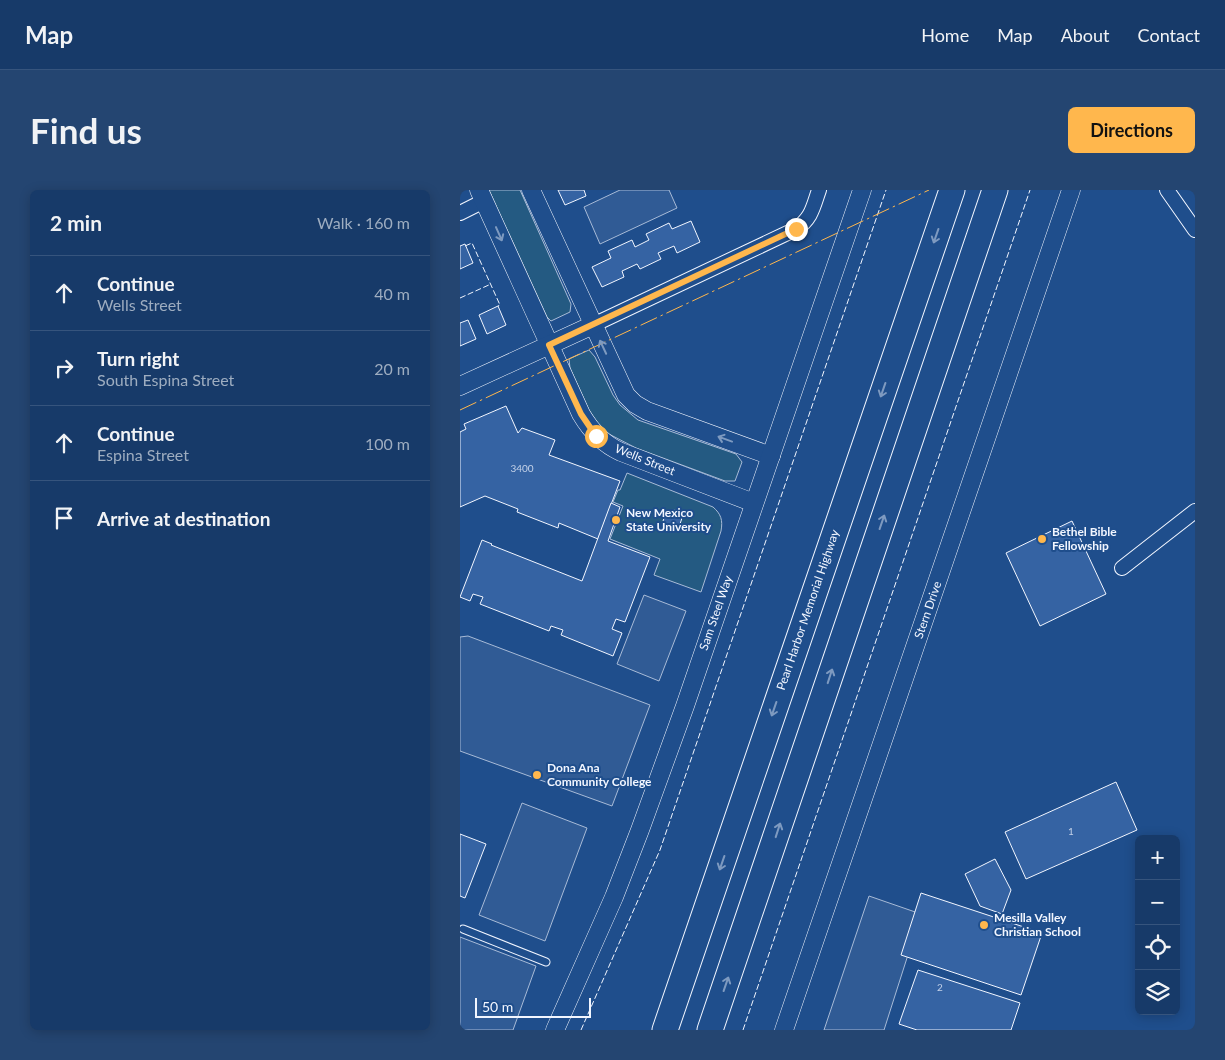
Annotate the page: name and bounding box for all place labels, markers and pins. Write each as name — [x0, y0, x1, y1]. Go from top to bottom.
place label: New Mexico State University — [626, 505, 712, 534]
marker: New Mexico State University — [610, 514, 622, 526]
place label: Bethel Bible Fellowship — [1052, 524, 1117, 553]
marker: Bethel Bible Fellowship — [1036, 533, 1048, 545]
place label: Dona Ana Community College — [547, 760, 652, 789]
marker: Dona Ana Community College — [531, 769, 543, 781]
place label: Mesilla Valley Christian School — [994, 910, 1081, 939]
marker: Mesilla Valley Christian School — [978, 919, 990, 931]

